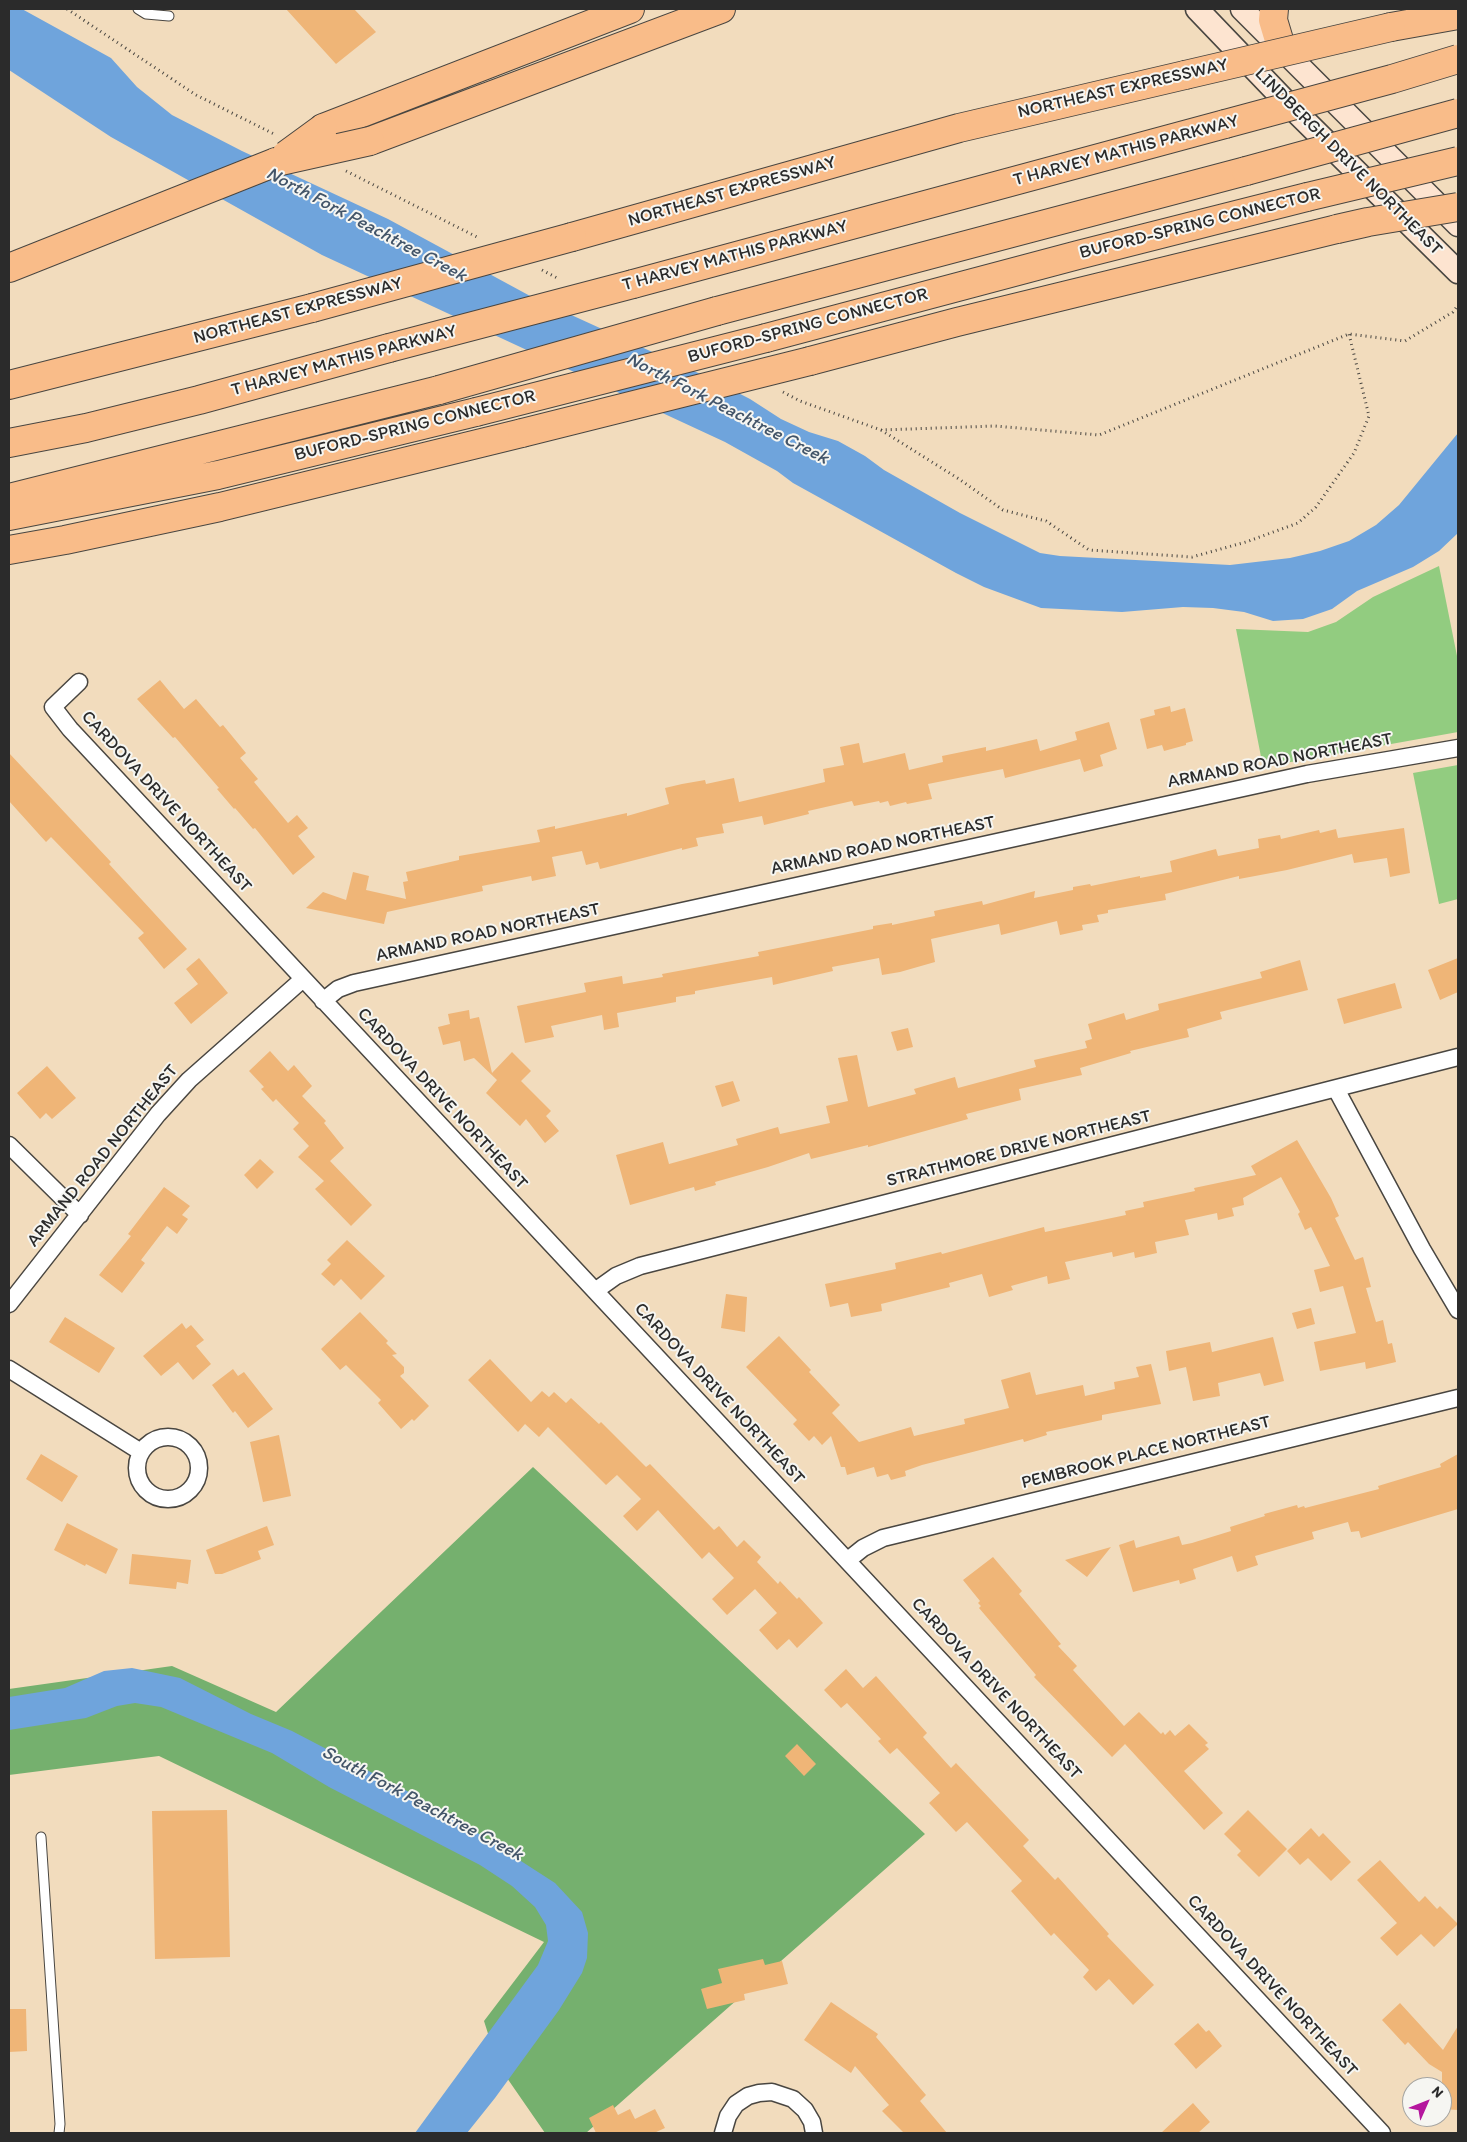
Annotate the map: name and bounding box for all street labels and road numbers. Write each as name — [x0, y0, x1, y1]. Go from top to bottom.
street label: NORTHEAST EXPRESSWAY — [1016, 54, 1230, 124]
street label: LINDBERGH DRIVE NORTHEAST — [1250, 64, 1446, 260]
street label: T HARVEY MATHIS PARKWAY — [1011, 110, 1241, 192]
street label: NORTHEAST EXPRESSWAY — [626, 152, 838, 232]
street label: BUFORD-SPRING CONNECTOR — [1077, 184, 1323, 264]
street label: T HARVEY MATHIS PARKWAY — [620, 215, 850, 297]
street label: NORTHEAST EXPRESSWAY — [191, 273, 405, 349]
street label: BUFORD-SPRING CONNECTOR — [686, 284, 930, 368]
street label: T HARVEY MATHIS PARKWAY — [229, 320, 459, 402]
street label: BUFORD-SPRING CONNECTOR — [292, 386, 538, 466]
street label: CARDOVA DRIVE NORTHEAST — [76, 707, 256, 897]
street label: ARMAND ROAD NORTHEAST — [1166, 729, 1394, 793]
street label: ARMAND ROAD NORTHEAST — [769, 812, 997, 880]
street label: ARMAND ROAD NORTHEAST — [374, 899, 602, 967]
street label: CARDOVA DRIVE NORTHEAST — [352, 1004, 532, 1194]
street label: ARMAND ROAD NORTHEAST — [23, 1061, 183, 1251]
street label: STRATHMORE DRIVE NORTHEAST — [885, 1106, 1153, 1192]
street label: CARDOVA DRIVE NORTHEAST — [629, 1299, 809, 1489]
street label: PEMBROOK PLACE NORTHEAST — [1019, 1412, 1273, 1494]
street label: CARDOVA DRIVE NORTHEAST — [906, 1594, 1086, 1784]
street label: CARDOVA DRIVE NORTHEAST — [1182, 1891, 1362, 2081]

